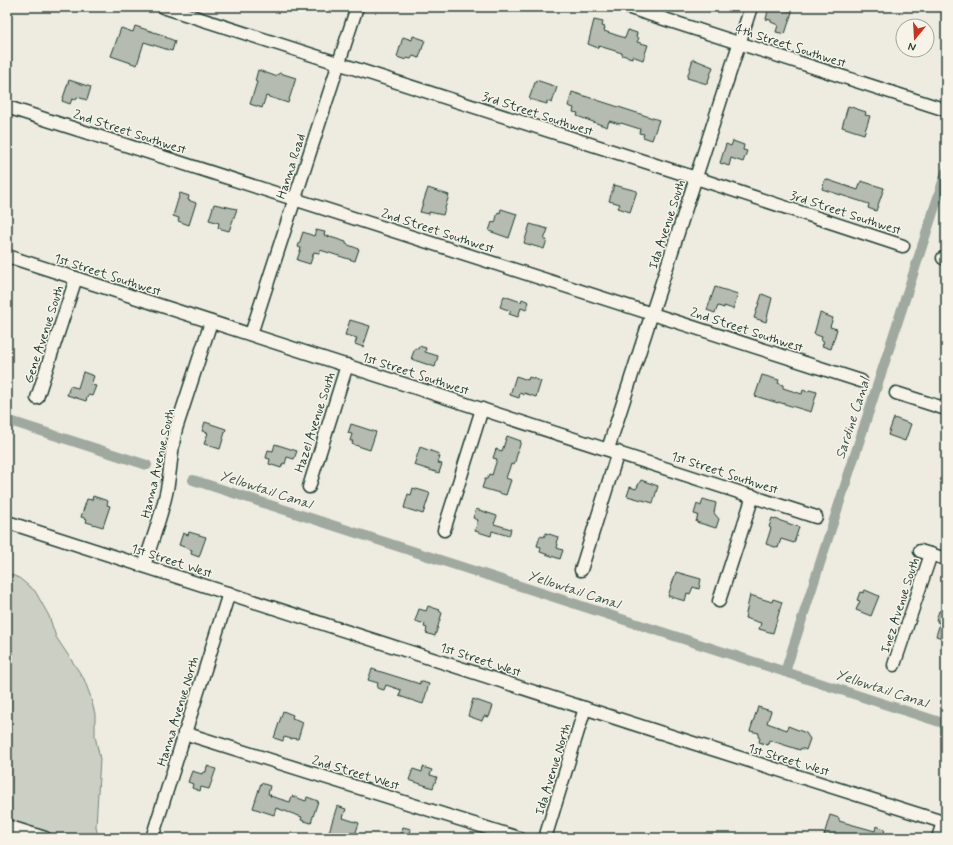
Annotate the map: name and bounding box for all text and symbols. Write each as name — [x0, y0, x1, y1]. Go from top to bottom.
north arrow — [895, 18, 935, 58]
street label: 4th Street Southwest — [733, 20, 848, 72]
text: N — [907, 39, 918, 54]
street label: 3rd Street Southwest — [480, 88, 595, 140]
street label: 2nd Street Southwest — [71, 106, 188, 159]
street label: Hanna Road — [273, 132, 310, 201]
street label: Ida Avenue South — [645, 178, 690, 271]
street label: 3rd Street Southwest — [788, 187, 903, 239]
street label: 2nd Street Southwest — [379, 205, 496, 258]
street label: 1st Street Southwest — [52, 250, 163, 301]
street label: Gene Avenue South — [21, 283, 68, 386]
street label: 2nd Street Southwest — [688, 304, 805, 357]
street label: 1st Street Southwest — [360, 349, 471, 400]
street label: Hazel Avenue South — [291, 370, 340, 475]
water label: Sardine Canal — [831, 374, 875, 461]
street label: Hanna Avenue South — [138, 407, 179, 520]
street label: 1st Street Southwest — [669, 448, 780, 499]
water label: Yellowtail Canal — [217, 467, 316, 514]
street label: 1st Street West — [129, 540, 214, 583]
street label: Inez Avenue South — [877, 556, 924, 655]
water label: Yellowtail Canal — [525, 567, 624, 614]
street label: 1st Street West — [438, 639, 523, 682]
street label: Hanna Avenue North — [154, 654, 203, 768]
water label: Yellowtail Canal — [833, 666, 932, 713]
street label: Ida Avenue North — [531, 722, 575, 817]
street label: 1st Street West — [746, 740, 831, 781]
street label: 2nd Street West — [310, 752, 401, 795]

